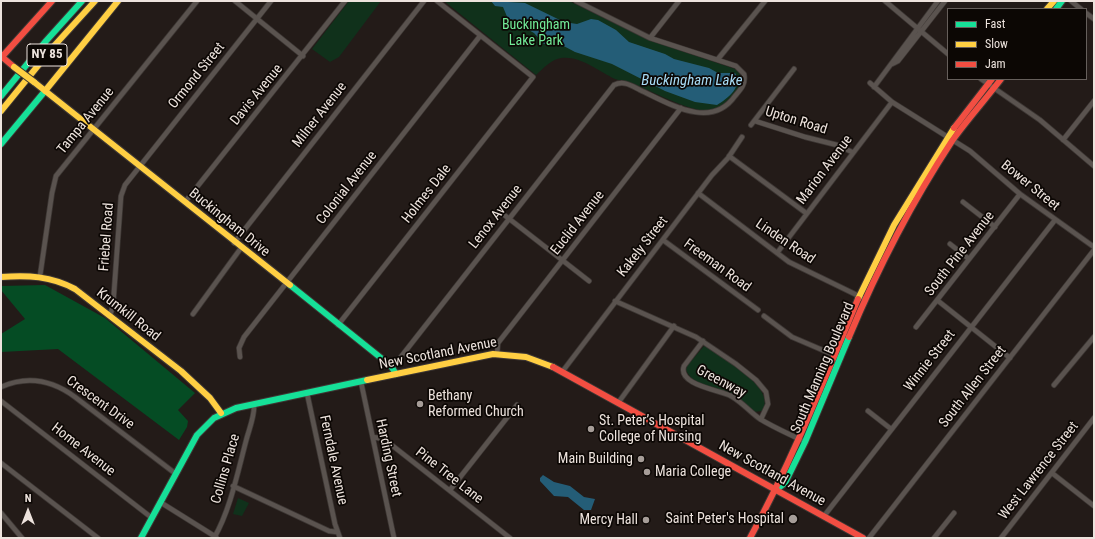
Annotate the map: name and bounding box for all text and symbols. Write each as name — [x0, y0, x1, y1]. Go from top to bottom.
legend — [947, 8, 1087, 80]
park label: Buckingham Lake Park — [502, 17, 570, 50]
text: Fast — [985, 17, 1005, 31]
text: Slow — [985, 37, 1008, 51]
street label: Ormond Street — [165, 40, 229, 112]
road number: NY 85 — [27, 44, 67, 66]
text: Jam — [985, 57, 1006, 71]
street label: Davis Avenue — [227, 61, 287, 129]
water label: Buckingham Lake — [641, 72, 743, 90]
street label: Milner Avenue — [289, 79, 351, 151]
street label: Tampa Avenue — [54, 84, 118, 158]
street label: Upton Road — [763, 104, 829, 138]
street label: Marion Avenue — [794, 132, 856, 208]
street label: Colonial Avenue — [313, 148, 381, 228]
street label: Bower Street — [997, 157, 1063, 215]
street label: Holmes Dale — [399, 161, 455, 227]
street label: Lenox Avenue — [466, 182, 526, 252]
street label: Buckingham Drive — [185, 185, 273, 261]
street label: Euclid Avenue — [548, 188, 608, 258]
street label: Friebel Road — [96, 202, 118, 272]
street label: South Pine Avenue — [922, 208, 998, 300]
street label: Kakely Street — [614, 213, 672, 281]
street label: Linden Road — [752, 216, 818, 268]
street label: Freeman Road — [680, 236, 754, 296]
street label: Krumkill Road — [93, 285, 163, 345]
street label: South Manning Boulevard — [788, 300, 858, 436]
street label: Winnie Street — [901, 327, 959, 395]
street label: New Scotland Avenue — [378, 334, 498, 374]
street label: South Allen Street — [936, 343, 1010, 431]
street label: Greenway — [693, 362, 749, 402]
street label: Crescent Drive — [63, 373, 137, 433]
place label: Bethany Reformed Church — [428, 388, 524, 420]
marker: Bethany Reformed Church — [415, 399, 425, 409]
place label: St. Peter’s Hospital College of Nursing — [599, 413, 704, 446]
street label: Ferndale Avenue — [315, 414, 351, 506]
street label: Harding Street — [372, 417, 404, 499]
street label: West Lawrence Street — [996, 419, 1082, 523]
street label: Home Avenue — [48, 420, 118, 480]
marker: St. Peter’s Hospital College of Nursing — [586, 424, 596, 434]
street label: Collins Place — [208, 432, 244, 506]
street label: New Scotland Avenue — [716, 438, 828, 510]
street label: Pine Tree Lane — [412, 444, 486, 508]
place label: Main Building — [558, 451, 633, 467]
marker: Main Building — [636, 454, 646, 464]
place label: Maria College — [655, 464, 731, 480]
marker: Maria College — [642, 467, 652, 477]
north arrow — [8, 491, 48, 531]
text: N — [25, 492, 31, 505]
place label: Saint Peter's Hospital — [666, 511, 784, 527]
place label: Mercy Hall — [579, 512, 638, 528]
marker: Saint Peter's Hospital — [787, 513, 799, 525]
marker: Mercy Hall — [641, 515, 651, 525]

